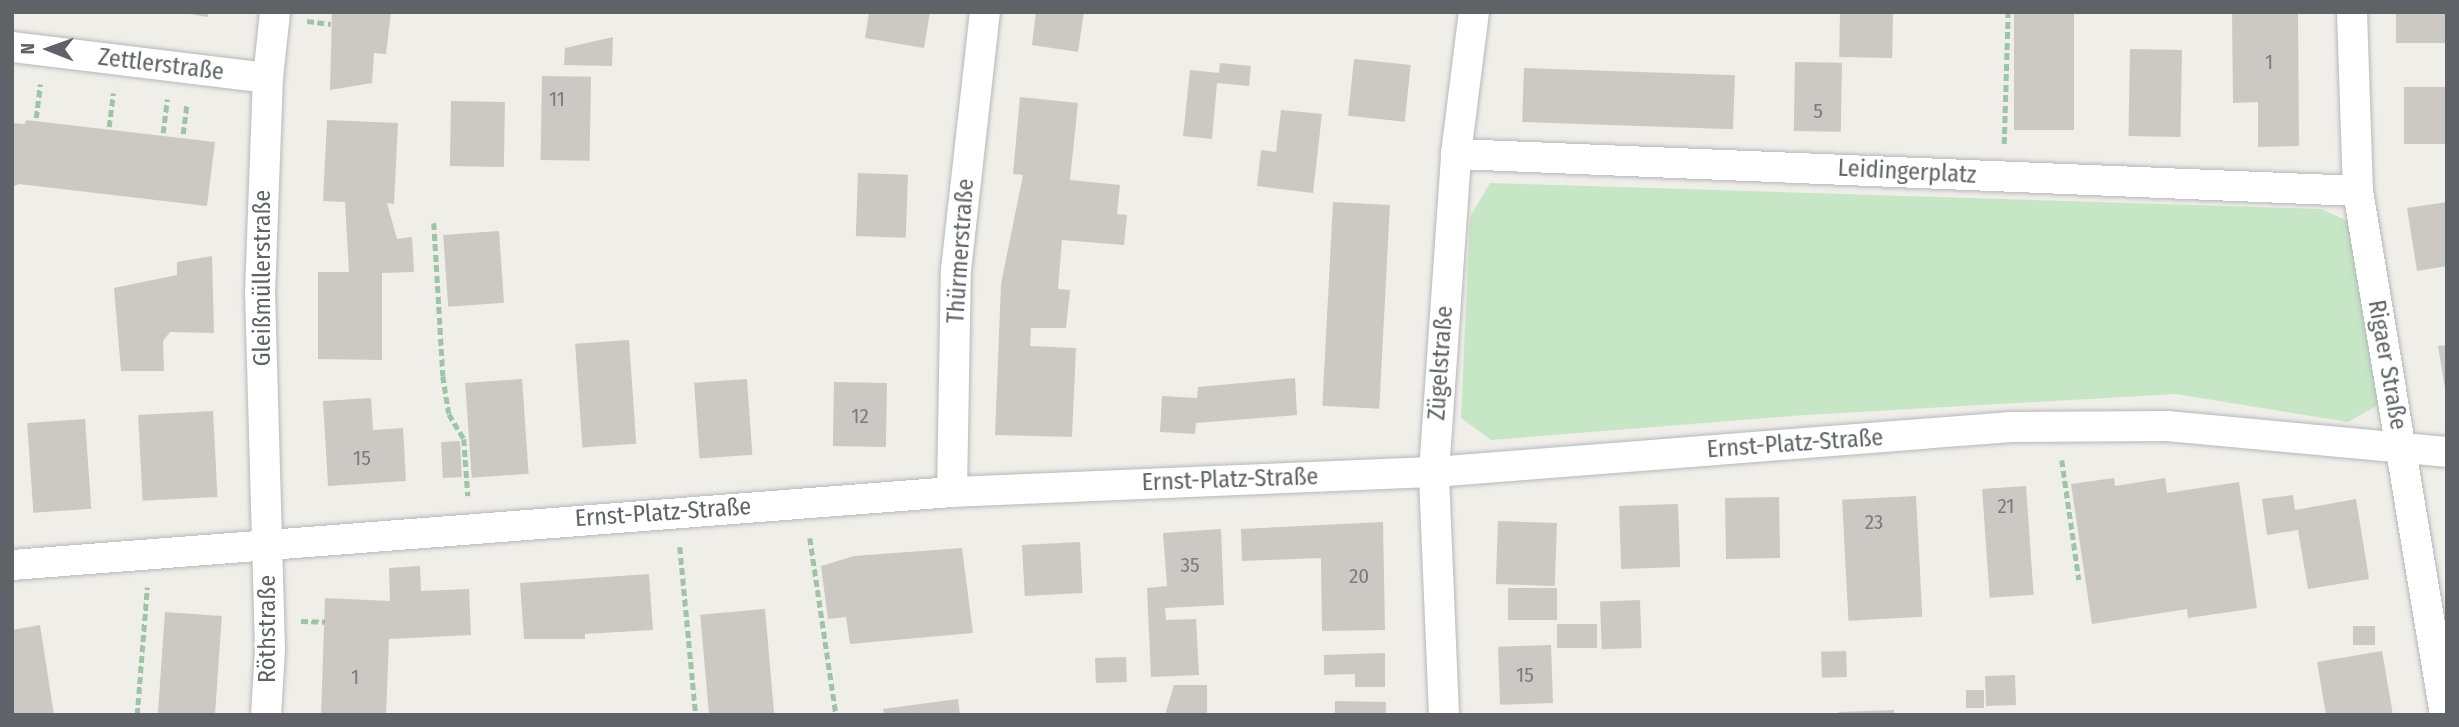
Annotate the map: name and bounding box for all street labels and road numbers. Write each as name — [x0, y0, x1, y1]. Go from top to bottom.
street label: Zettlerstraße — [97, 43, 225, 87]
street label: Leidingerplatz — [1837, 154, 1977, 190]
street label: Thürmerstraße — [942, 178, 980, 324]
street label: Gleißmüllerstraße — [249, 190, 277, 366]
street label: Rigaer Straße — [2361, 298, 2413, 432]
street label: Zügelstraße — [1423, 305, 1459, 421]
street label: Ernst-Platz-Straße — [1706, 423, 1884, 465]
street label: Ernst-Platz-Straße — [1141, 463, 1319, 497]
street label: Ernst-Platz-Straße — [574, 492, 752, 534]
street label: Röthstraße — [254, 575, 282, 683]

